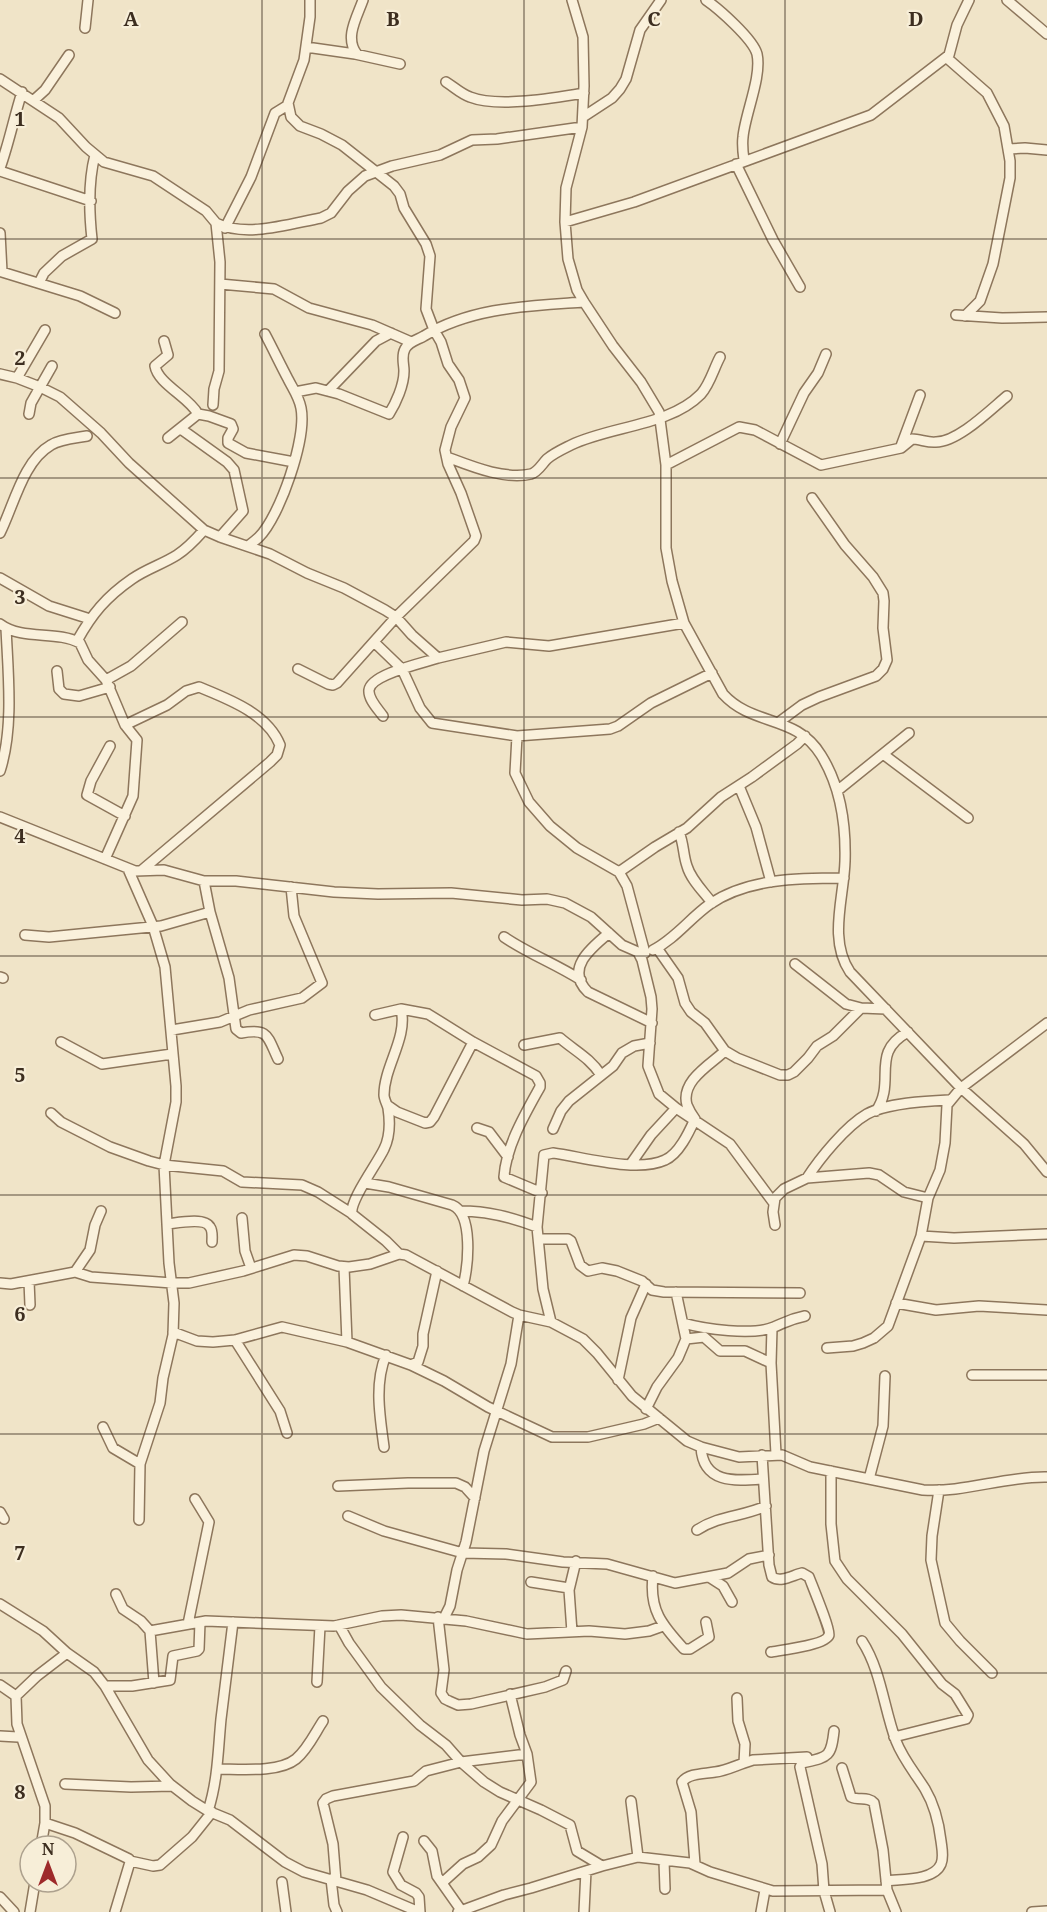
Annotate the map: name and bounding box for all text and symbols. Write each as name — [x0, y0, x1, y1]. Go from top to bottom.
text: A — [123, 5, 139, 32]
text: B — [386, 5, 400, 32]
text: C — [647, 5, 661, 32]
text: D — [908, 5, 924, 32]
text: 1 — [14, 105, 26, 132]
text: 2 — [14, 344, 26, 371]
text: 3 — [14, 583, 26, 610]
text: 4 — [14, 822, 26, 849]
text: 5 — [14, 1061, 26, 1088]
text: 6 — [14, 1300, 26, 1327]
text: 7 — [14, 1539, 26, 1566]
text: 8 — [14, 1778, 26, 1805]
north arrow — [18, 1834, 78, 1894]
text: N — [42, 1838, 55, 1860]

